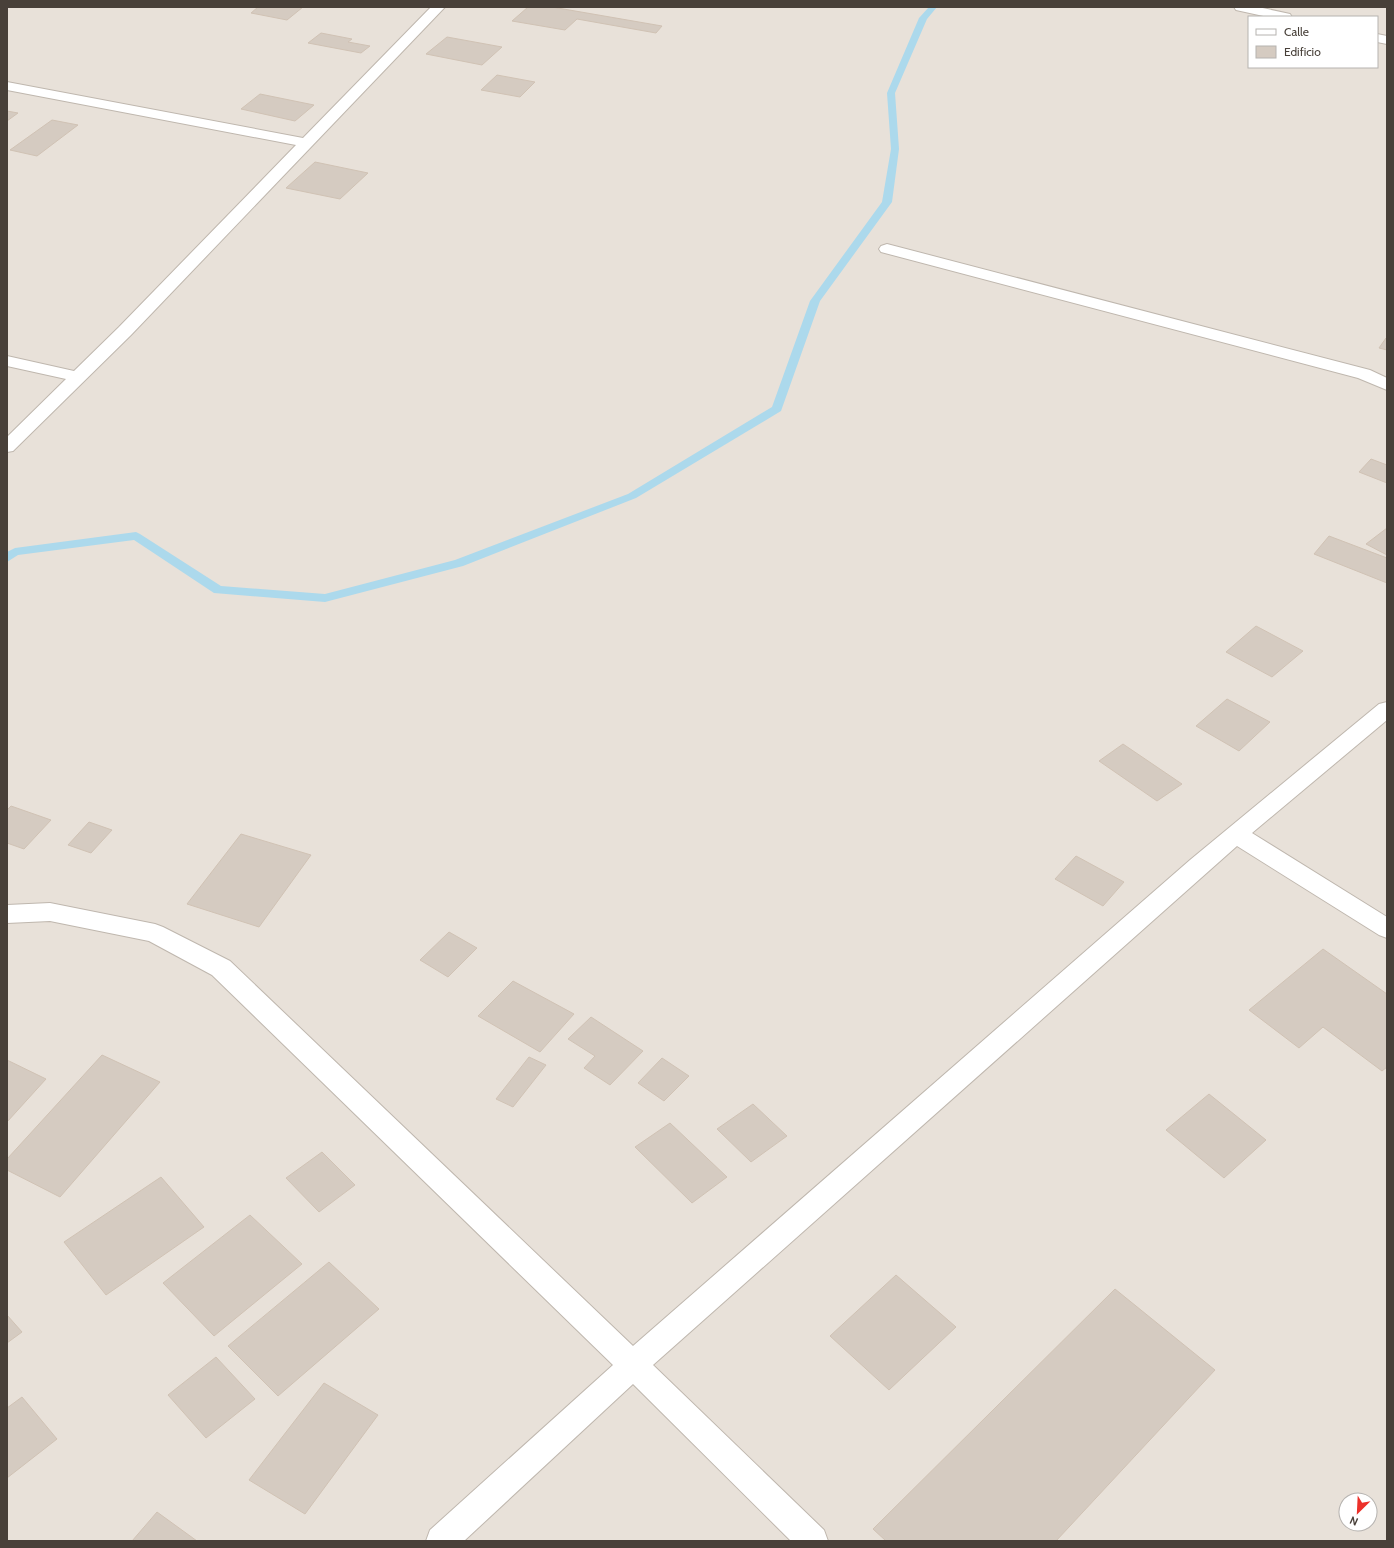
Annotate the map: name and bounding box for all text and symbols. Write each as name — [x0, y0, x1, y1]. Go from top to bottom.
legend — [1248, 16, 1378, 68]
text: Calle — [1284, 24, 1309, 39]
text: Edificio — [1284, 44, 1321, 59]
north arrow — [1338, 1492, 1378, 1532]
text: N — [1348, 1513, 1360, 1529]

